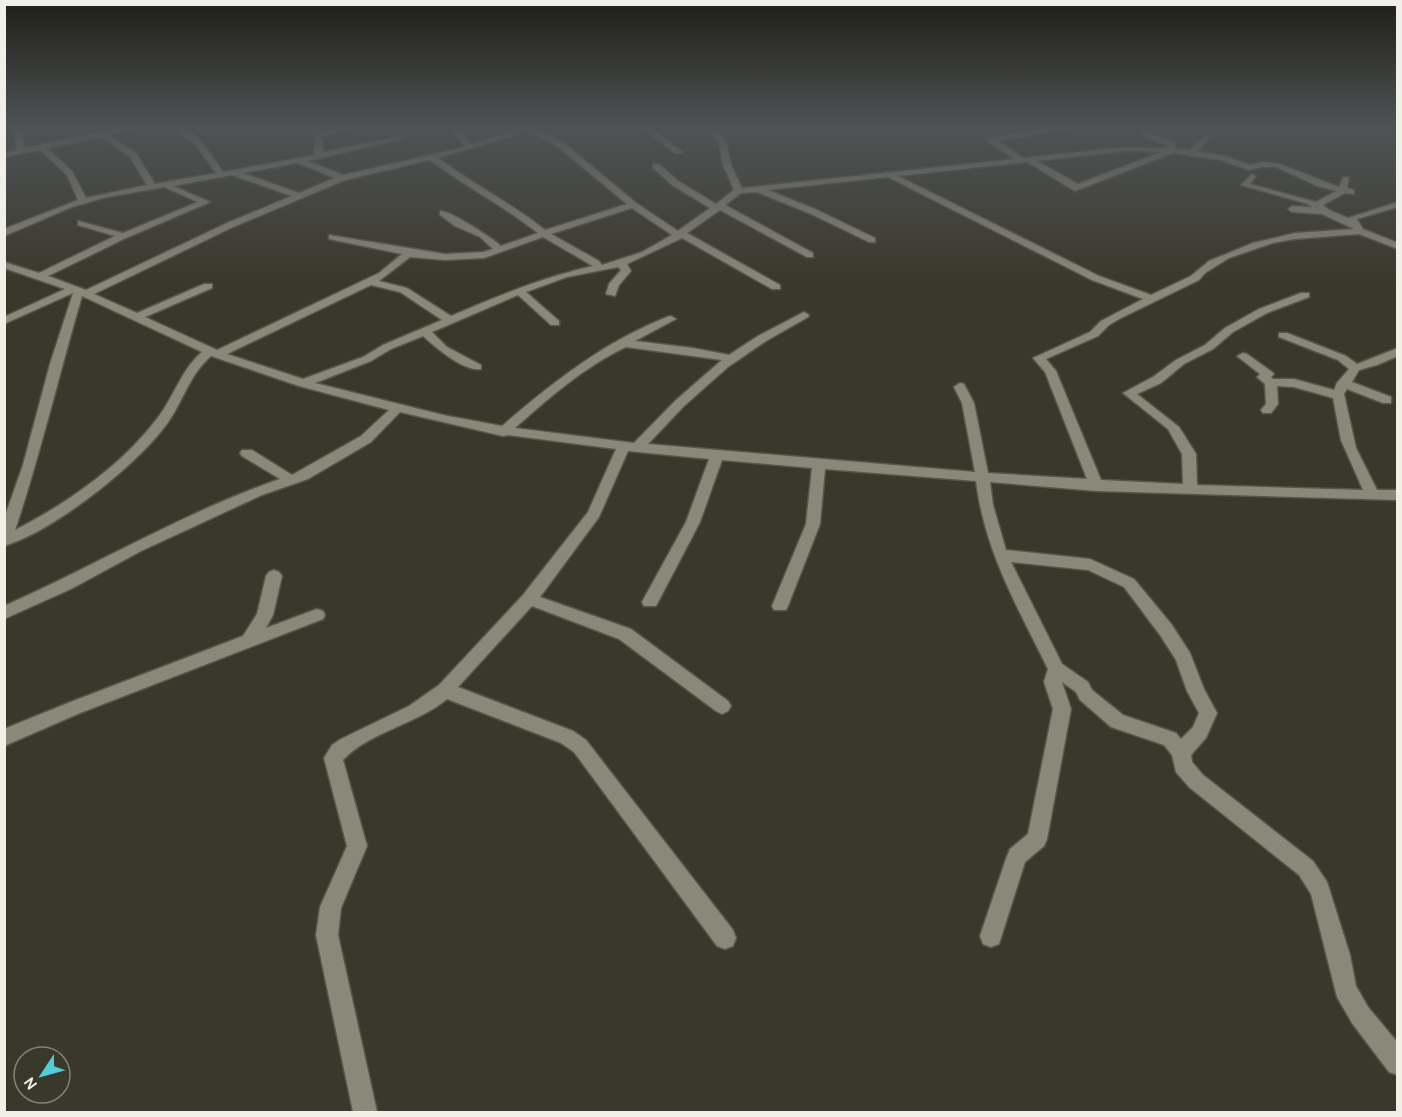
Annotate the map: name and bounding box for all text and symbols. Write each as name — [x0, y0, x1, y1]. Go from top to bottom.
north arrow — [12, 1045, 72, 1105]
text: N — [19, 1073, 41, 1094]

